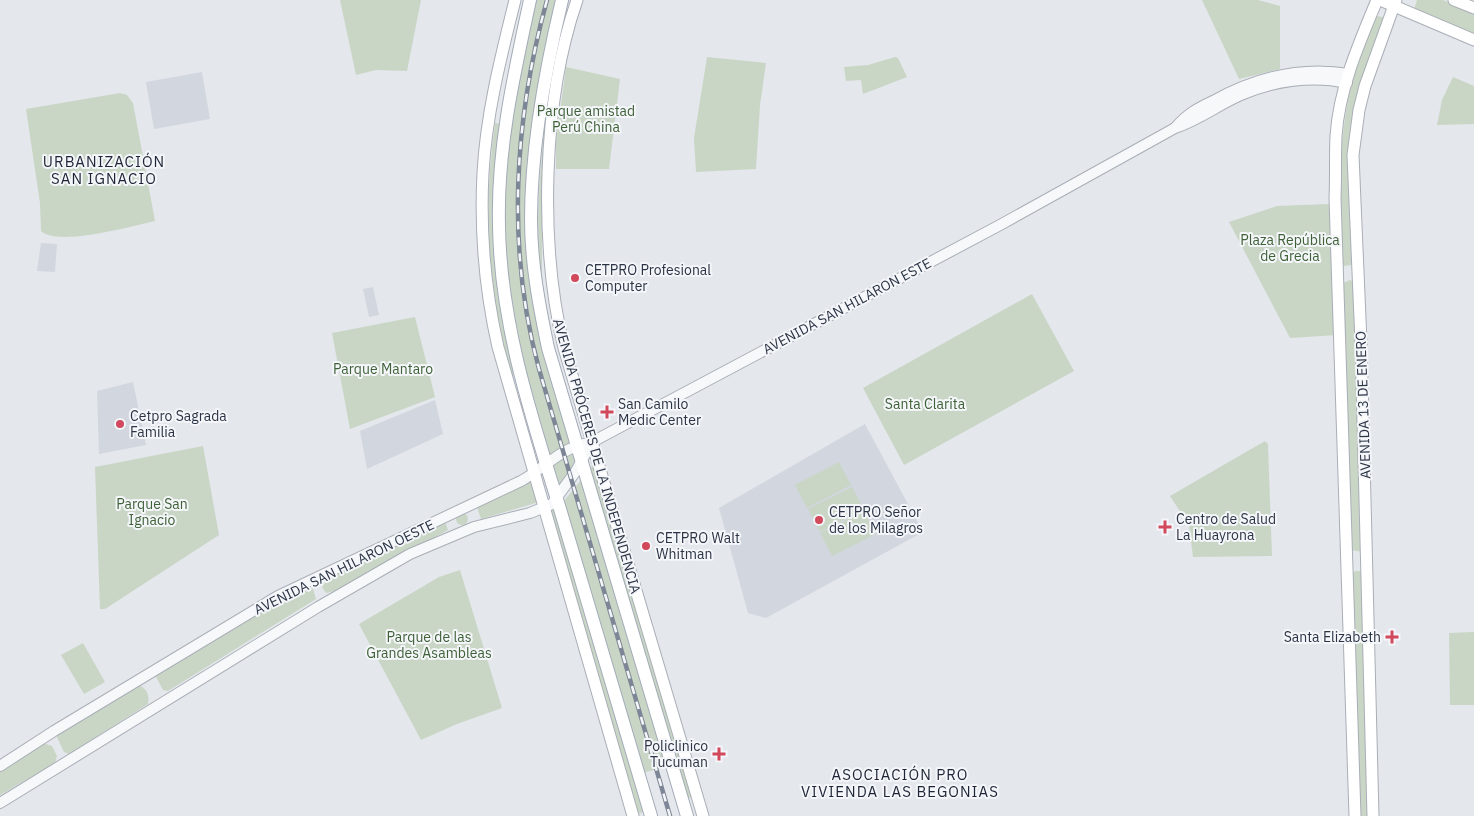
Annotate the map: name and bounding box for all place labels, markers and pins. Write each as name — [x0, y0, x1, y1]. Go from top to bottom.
place label: CETPRO Profesional Computer — [585, 261, 711, 295]
marker: CETPRO Profesional Computer — [569, 272, 581, 284]
place label: San Camilo Medic Center — [618, 395, 701, 429]
marker: San Camilo Medic Center — [600, 405, 614, 419]
place label: Cetpro Sagrada Familia — [130, 407, 227, 441]
marker: Cetpro Sagrada Familia — [114, 418, 126, 430]
place label: CETPRO Señor de los Milagros — [829, 503, 923, 537]
place label: Centro de Salud La Huayrona — [1176, 510, 1276, 544]
marker: CETPRO Señor de los Milagros — [813, 514, 825, 526]
marker: Centro de Salud La Huayrona — [1158, 520, 1172, 534]
place label: CETPRO Walt Whitman — [656, 529, 740, 563]
marker: CETPRO Walt Whitman — [640, 540, 652, 552]
place label: Santa Elizabeth — [1284, 628, 1381, 646]
marker: Santa Elizabeth — [1385, 630, 1399, 644]
place label: Policlinico Tucuman — [644, 737, 708, 771]
marker: Policlinico Tucuman — [712, 747, 726, 761]

